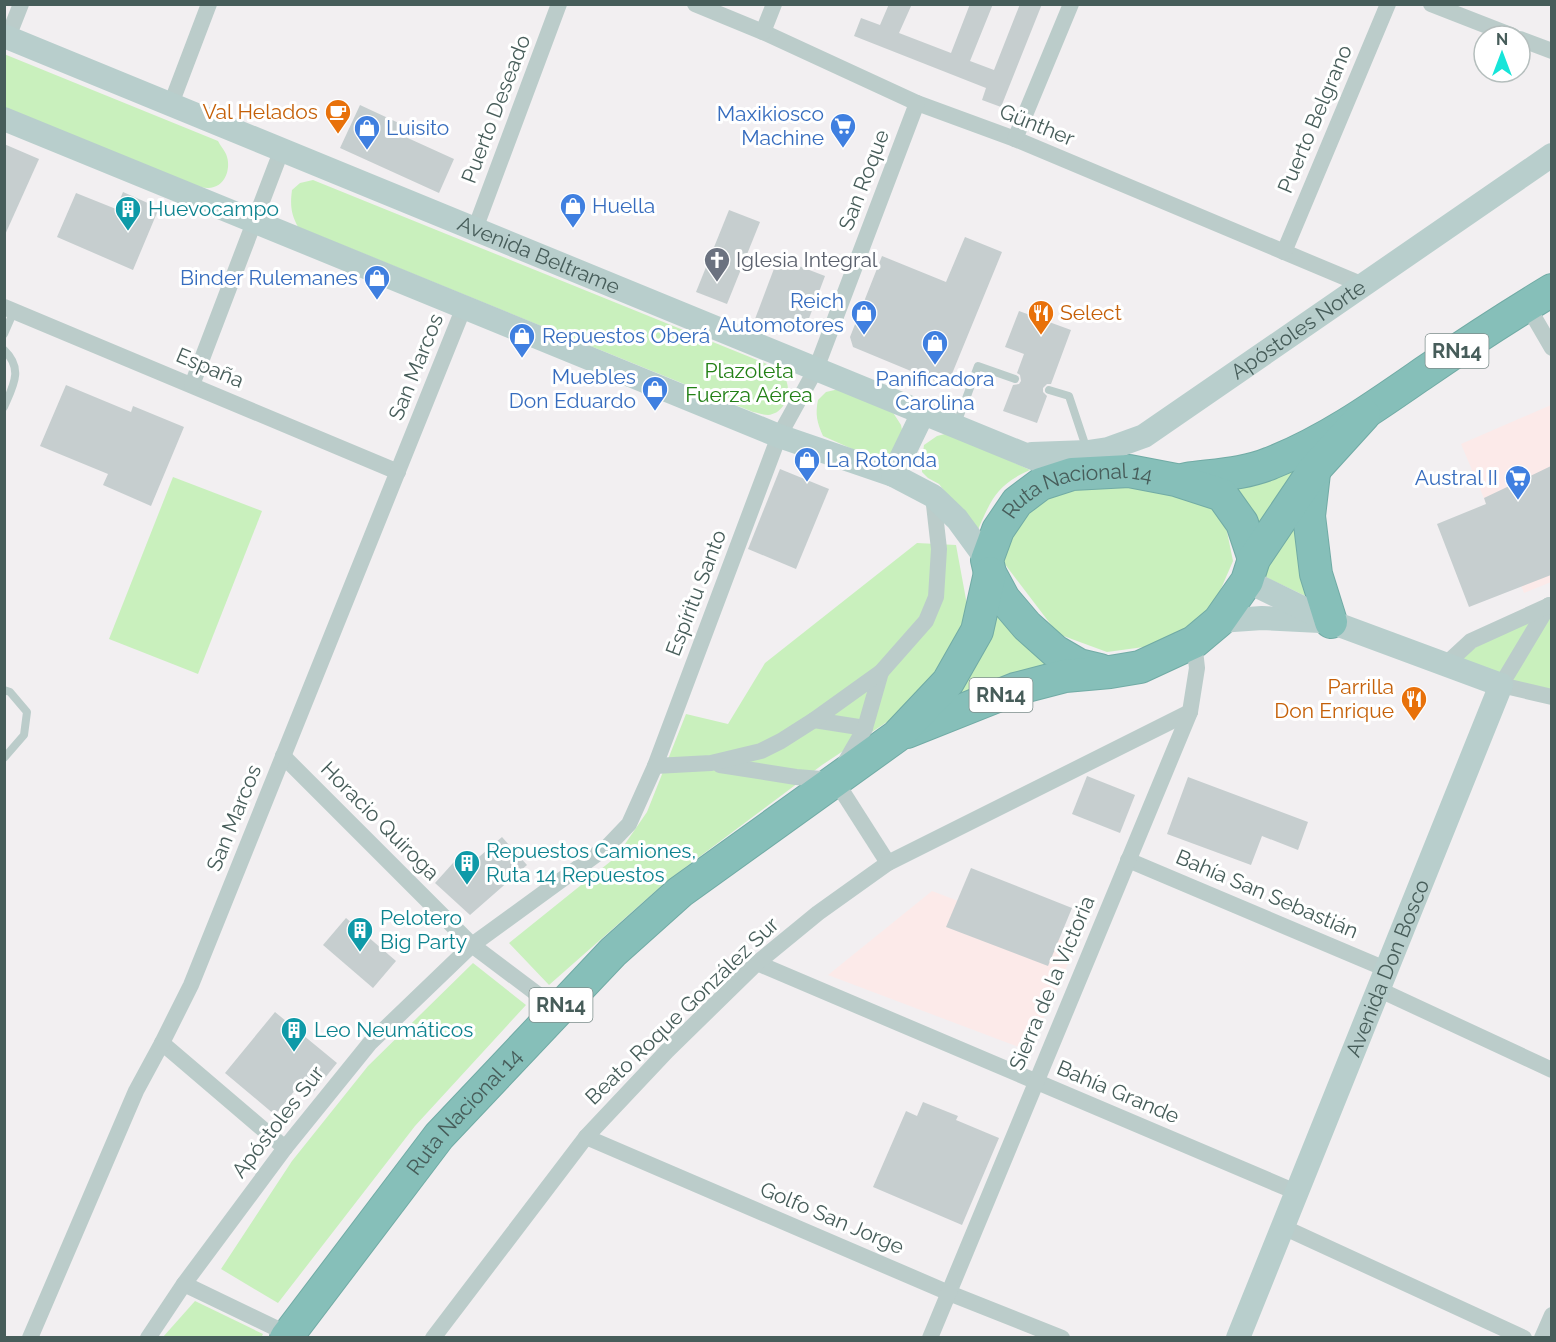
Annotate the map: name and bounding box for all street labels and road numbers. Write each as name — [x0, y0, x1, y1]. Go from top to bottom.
street label: Puerto Deseado — [456, 31, 535, 186]
street label: Puerto Belgrano — [1272, 41, 1357, 197]
street label: Günther — [996, 98, 1079, 151]
street label: San Roque — [833, 126, 894, 234]
street label: Avenida Beltrame — [454, 210, 624, 299]
street label: Apóstoles Norte — [1226, 274, 1370, 384]
street label: San Marcos — [383, 310, 448, 424]
road number: RN14 — [1426, 334, 1488, 368]
street label: España — [173, 342, 248, 393]
street label: Ruta Nacional 14 — [996, 458, 1155, 523]
street label: Espíritu Santo — [660, 526, 731, 659]
road number: RN14 — [970, 678, 1032, 712]
street label: Horacio Quiroga — [316, 756, 445, 885]
street label: San Marcos — [201, 761, 266, 875]
street label: Bahía San Sebastián — [1172, 844, 1362, 943]
street label: Avenida Don Bosco — [1340, 876, 1434, 1060]
street label: Sierra de la Victoria — [1004, 892, 1100, 1074]
street label: Beato Roque González Sur — [580, 911, 784, 1110]
road number: RN14 — [530, 988, 592, 1022]
street label: Ruta Nacional 14 — [401, 1044, 527, 1180]
street label: Bahía Grande — [1053, 1055, 1183, 1129]
street label: Apóstoles Sur — [226, 1060, 329, 1183]
street label: Golfo San Jorge — [757, 1176, 908, 1259]

